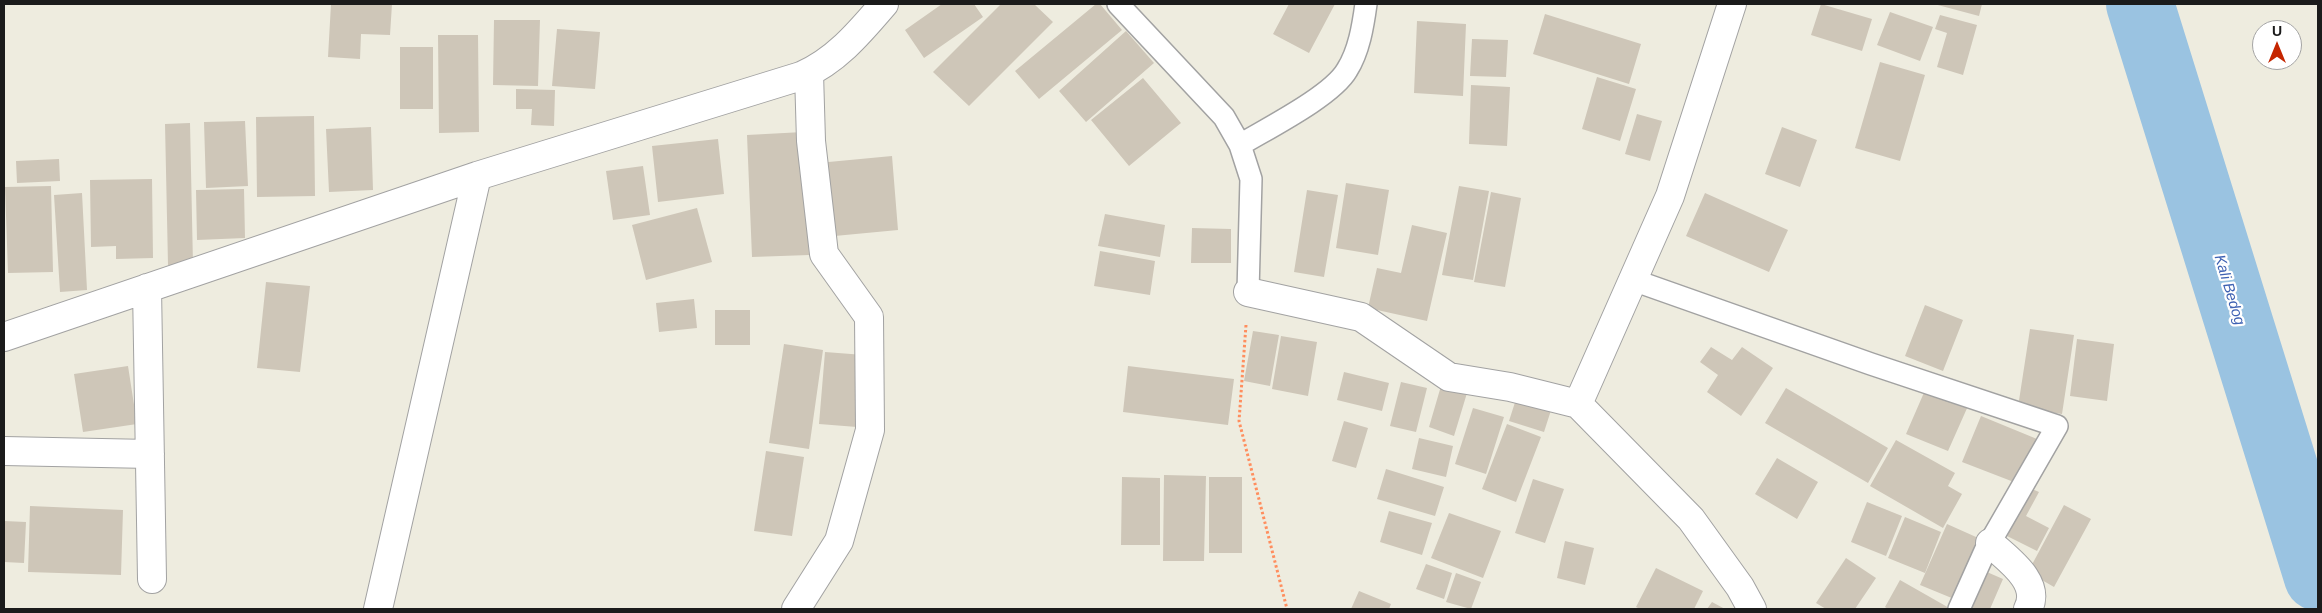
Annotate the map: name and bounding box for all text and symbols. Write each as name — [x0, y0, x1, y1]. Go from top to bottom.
north arrow — [2252, 20, 2302, 70]
text: U — [2272, 23, 2282, 39]
water label: Kali Bedog — [2210, 253, 2248, 327]

